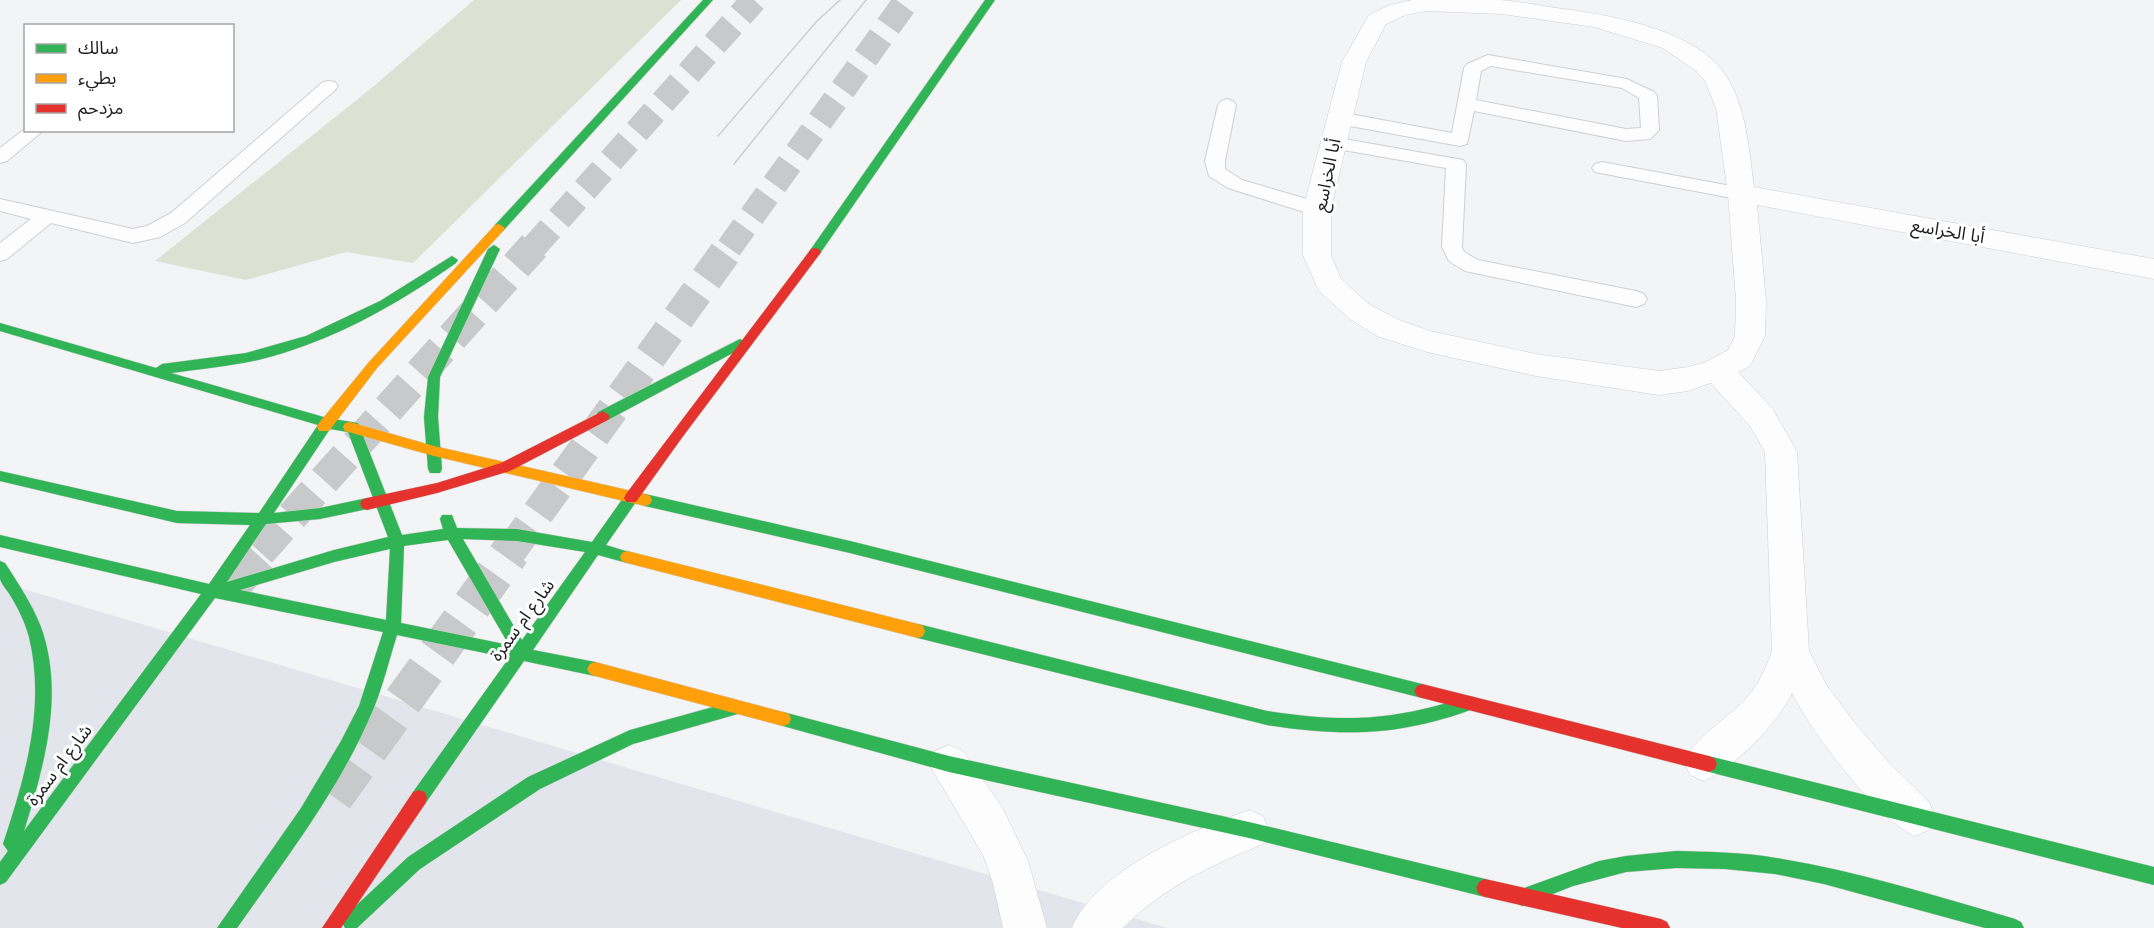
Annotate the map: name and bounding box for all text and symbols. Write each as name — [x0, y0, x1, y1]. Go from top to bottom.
legend — [24, 24, 234, 132]
text: سالك — [78, 36, 119, 60]
text: بطيء — [78, 66, 116, 91]
text: مزدحم — [78, 96, 123, 121]
street label: أبا الخراسع — [1308, 136, 1348, 214]
street label: أبا الخراسع — [1909, 213, 1987, 251]
street label: شارع ام سمرة — [484, 574, 562, 667]
street label: شارع ام سمرة — [21, 719, 99, 812]

